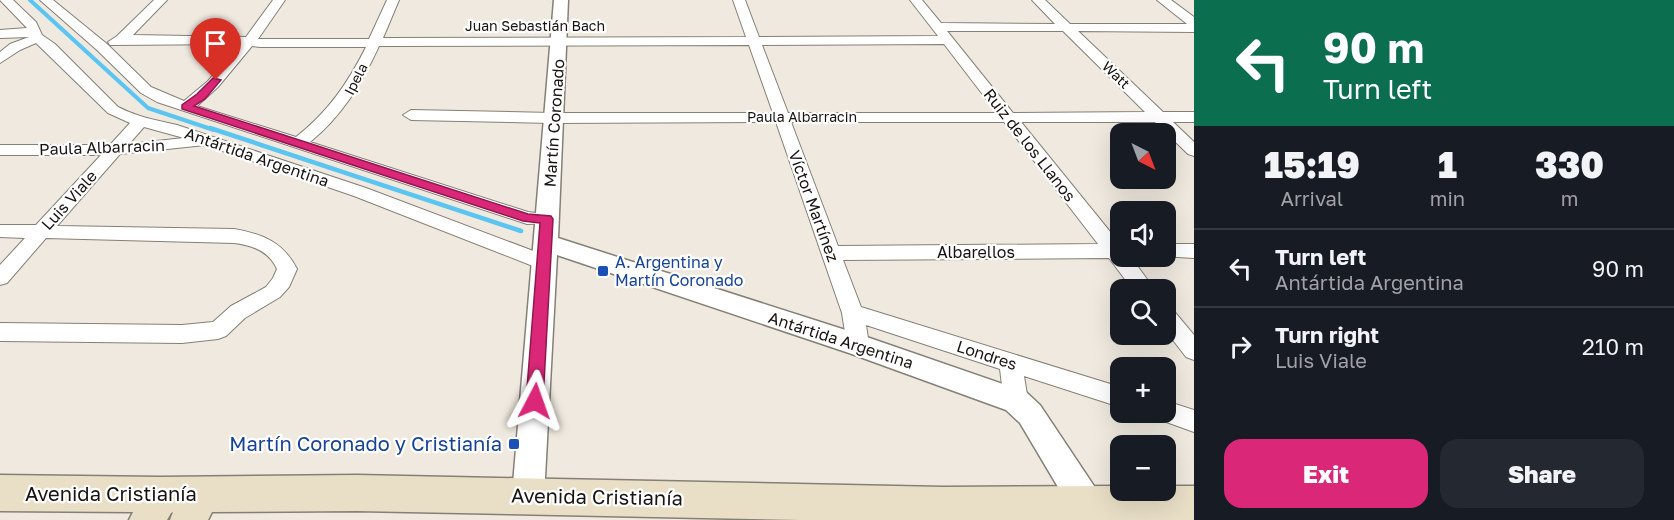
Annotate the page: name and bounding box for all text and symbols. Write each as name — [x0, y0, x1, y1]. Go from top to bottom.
street label: Juan Sebastián Bach — [465, 17, 605, 34]
pin — [190, 18, 241, 80]
text: 90 m — [1323, 22, 1424, 72]
icon: left — [1224, 24, 1302, 102]
icon: arrive — [199, 27, 232, 60]
street label: Martín Coronado — [540, 58, 568, 188]
street label: Watt — [1099, 58, 1134, 92]
street label: Ipela — [340, 60, 371, 98]
text: Turn left — [1323, 73, 1432, 105]
street label: Ruiz de los Llanos — [980, 85, 1080, 205]
street label: Paula Albarracin — [747, 108, 857, 125]
street label: Antártida Argentina — [182, 123, 332, 191]
north arrow — [1110, 123, 1176, 189]
map controls — [1110, 123, 1176, 501]
street label: Paula Albarracin — [39, 135, 165, 159]
text: 15:19 — [1264, 143, 1360, 186]
text: 1 — [1438, 143, 1457, 186]
text: 330 — [1535, 143, 1604, 186]
street label: Víctor Martínez — [785, 147, 843, 265]
street label: Luis Viale — [37, 166, 101, 234]
text: Arrival — [1281, 186, 1343, 210]
text: min — [1430, 186, 1465, 210]
text: m — [1561, 186, 1578, 210]
button: sound — [1110, 201, 1176, 267]
street label: Albarellos — [937, 242, 1015, 262]
text: Turn left — [1275, 243, 1366, 270]
place label: A. Argentina y Martín Coronado — [615, 252, 743, 290]
icon: left — [1224, 252, 1257, 285]
text: 90 m — [1592, 255, 1644, 282]
marker: A. Argentina y Martín Coronado — [596, 264, 610, 278]
text: Antártida Argentina — [1275, 270, 1464, 294]
button: search — [1110, 279, 1176, 345]
street label: Antártida Argentina — [766, 307, 916, 373]
text: Turn right — [1275, 321, 1379, 348]
icon: right — [1224, 330, 1257, 363]
text: 210 m — [1582, 333, 1644, 360]
street label: Londres — [954, 336, 1020, 374]
text: Luis Viale — [1275, 348, 1367, 372]
button: + — [1110, 357, 1176, 423]
position arrow — [503, 369, 567, 433]
place label: Martín Coronado y Cristianía — [229, 431, 502, 455]
button: − — [1110, 435, 1176, 501]
marker: Martín Coronado y Cristianía — [507, 437, 521, 451]
button: Exit — [1224, 439, 1428, 508]
button: Share — [1440, 439, 1644, 508]
street label: Avenida Cristianía — [25, 481, 197, 505]
street label: Avenida Cristianía — [511, 483, 683, 509]

